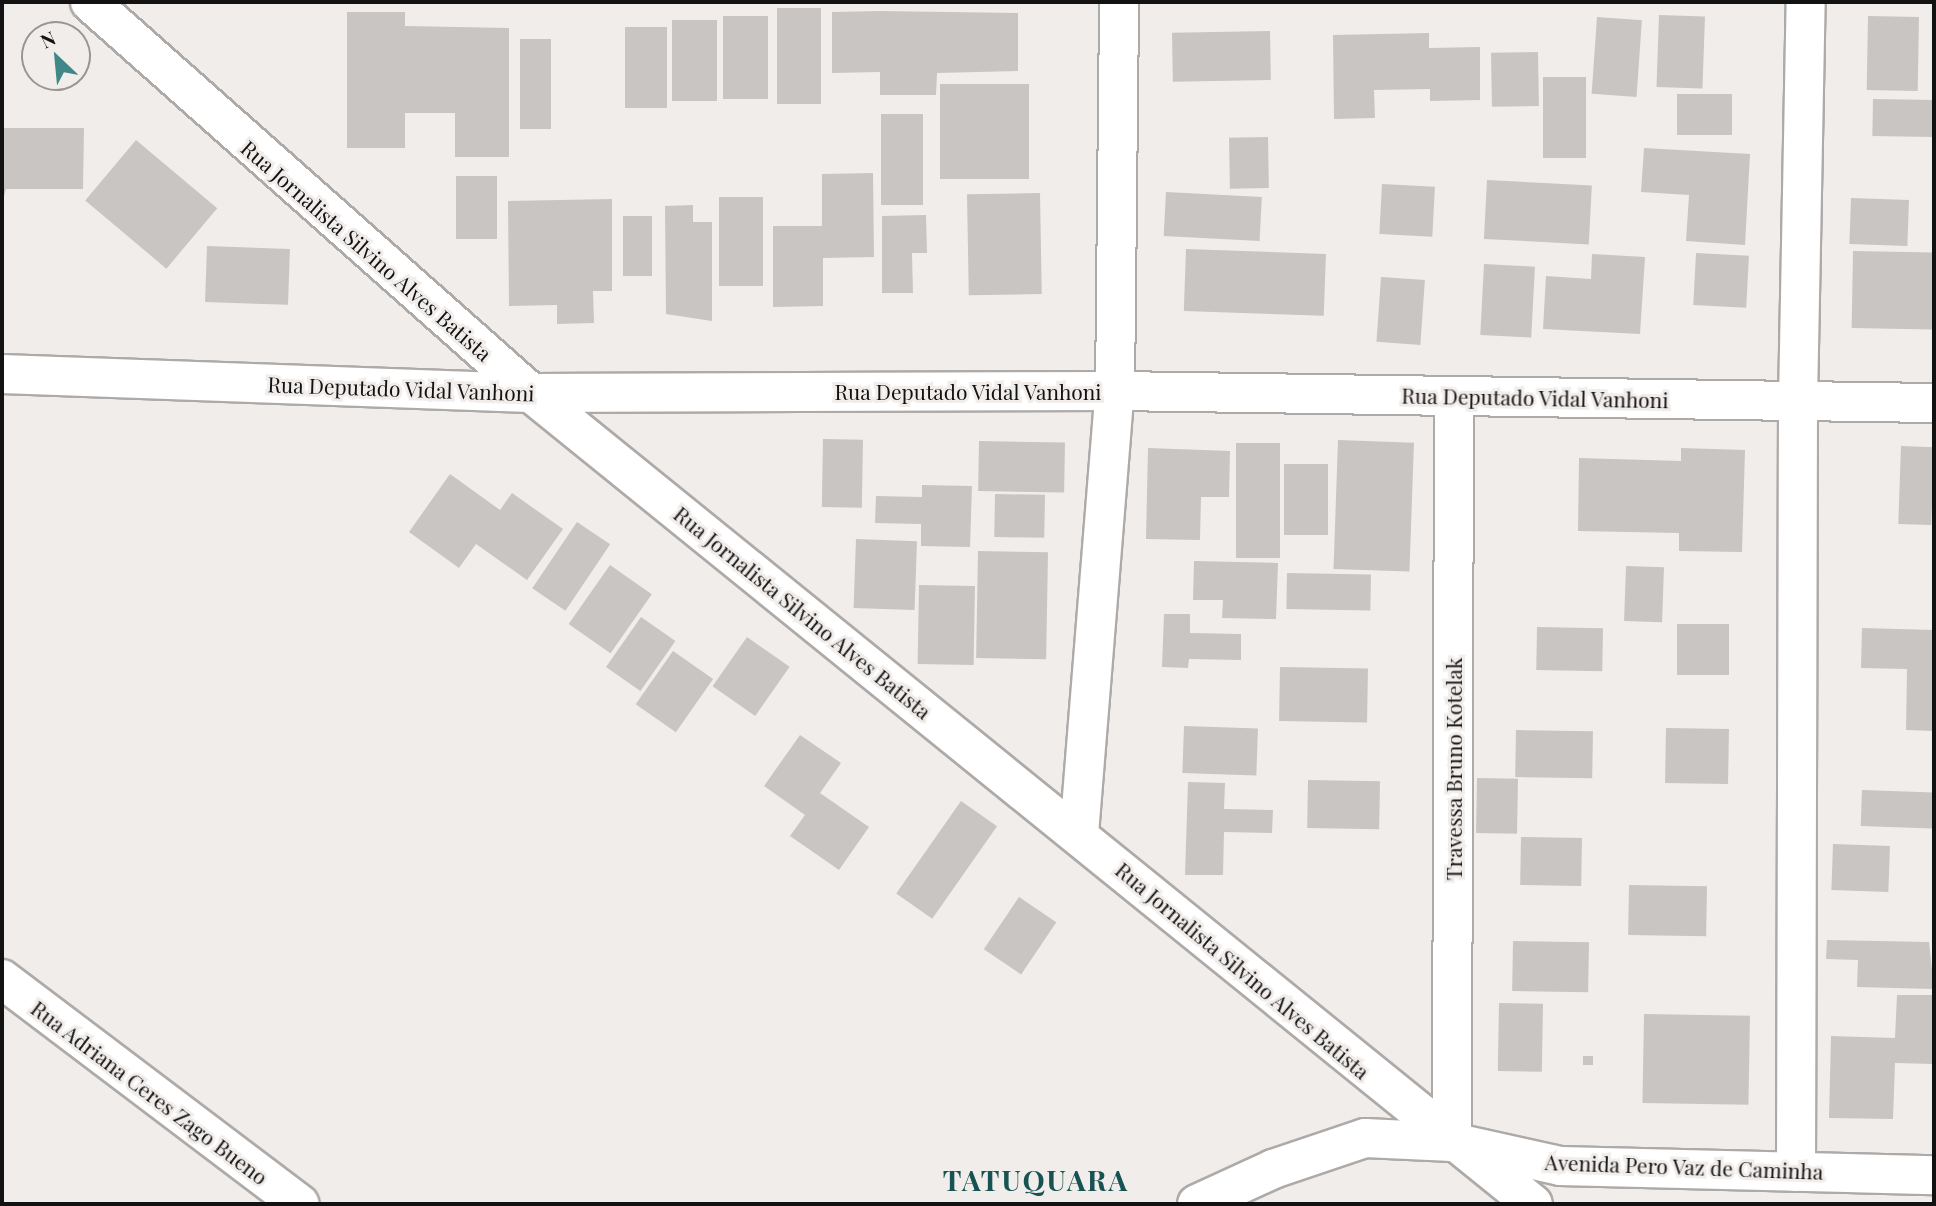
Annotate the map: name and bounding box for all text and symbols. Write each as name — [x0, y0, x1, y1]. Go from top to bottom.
north arrow — [21, 21, 91, 91]
text: N — [36, 24, 60, 54]
street label: Rua Jornalista Silvino Alves Batista — [236, 134, 498, 366]
street label: Rua Deputado Vidal Vanhoni — [266, 371, 536, 405]
street label: Rua Deputado Vidal Vanhoni — [834, 378, 1102, 404]
street label: Rua Deputado Vidal Vanhoni — [1400, 382, 1670, 412]
street label: Rua Jornalista Silvino Alves Batista — [669, 500, 937, 724]
street label: Travessa Bruno Kotelak — [1440, 657, 1466, 881]
street label: Rua Jornalista Silvino Alves Batista — [1111, 856, 1375, 1084]
street label: Rua Adriana Ceres Zago Bueno — [26, 994, 274, 1190]
street label: Avenida Pero Vaz de Caminha — [1544, 1149, 1824, 1183]
district label: TATUQUARA — [944, 1163, 1128, 1197]

